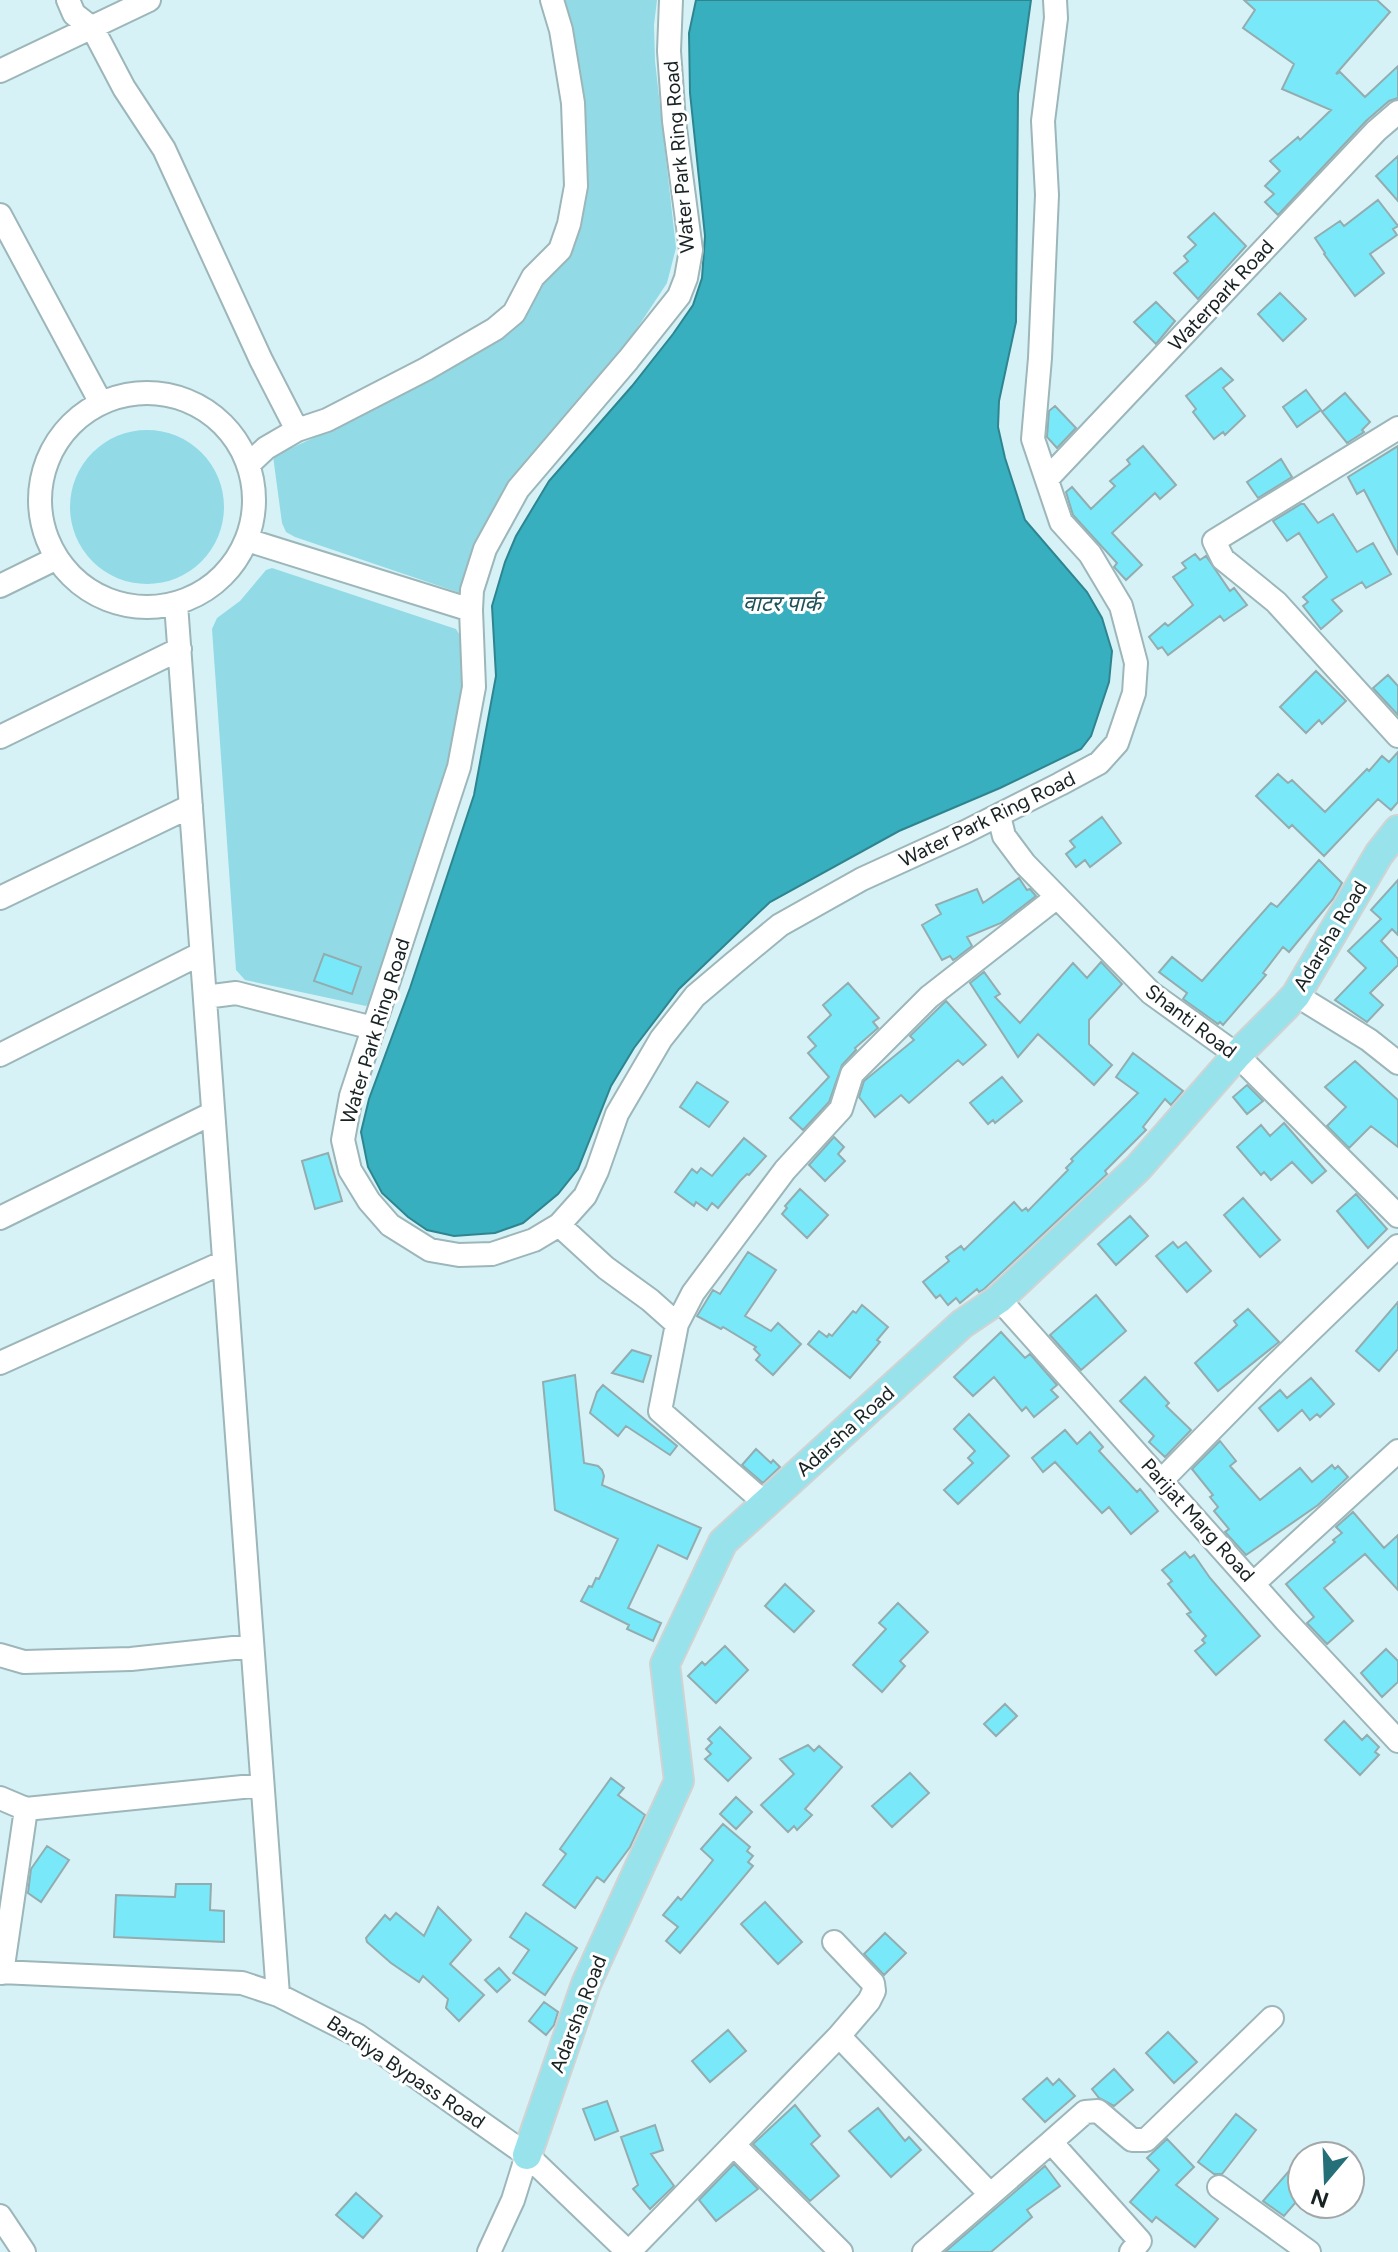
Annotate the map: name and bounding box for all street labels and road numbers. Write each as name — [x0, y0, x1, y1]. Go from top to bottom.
street label: Water Park Ring Road — [659, 60, 699, 254]
street label: Waterpark Road — [1163, 234, 1279, 356]
street label: Water Park Ring Road — [895, 766, 1079, 872]
street label: Adarsha Road — [1288, 877, 1372, 995]
street label: Water Park Ring Road — [335, 935, 415, 1127]
street label: Shanti Road — [1141, 979, 1241, 1063]
street label: Adarsha Road — [791, 1381, 899, 1481]
street label: Parijat Marg Road — [1136, 1453, 1260, 1587]
street label: Adarsha Road — [545, 1952, 611, 2076]
street label: Bardiya Bypass Road — [322, 2010, 490, 2134]

